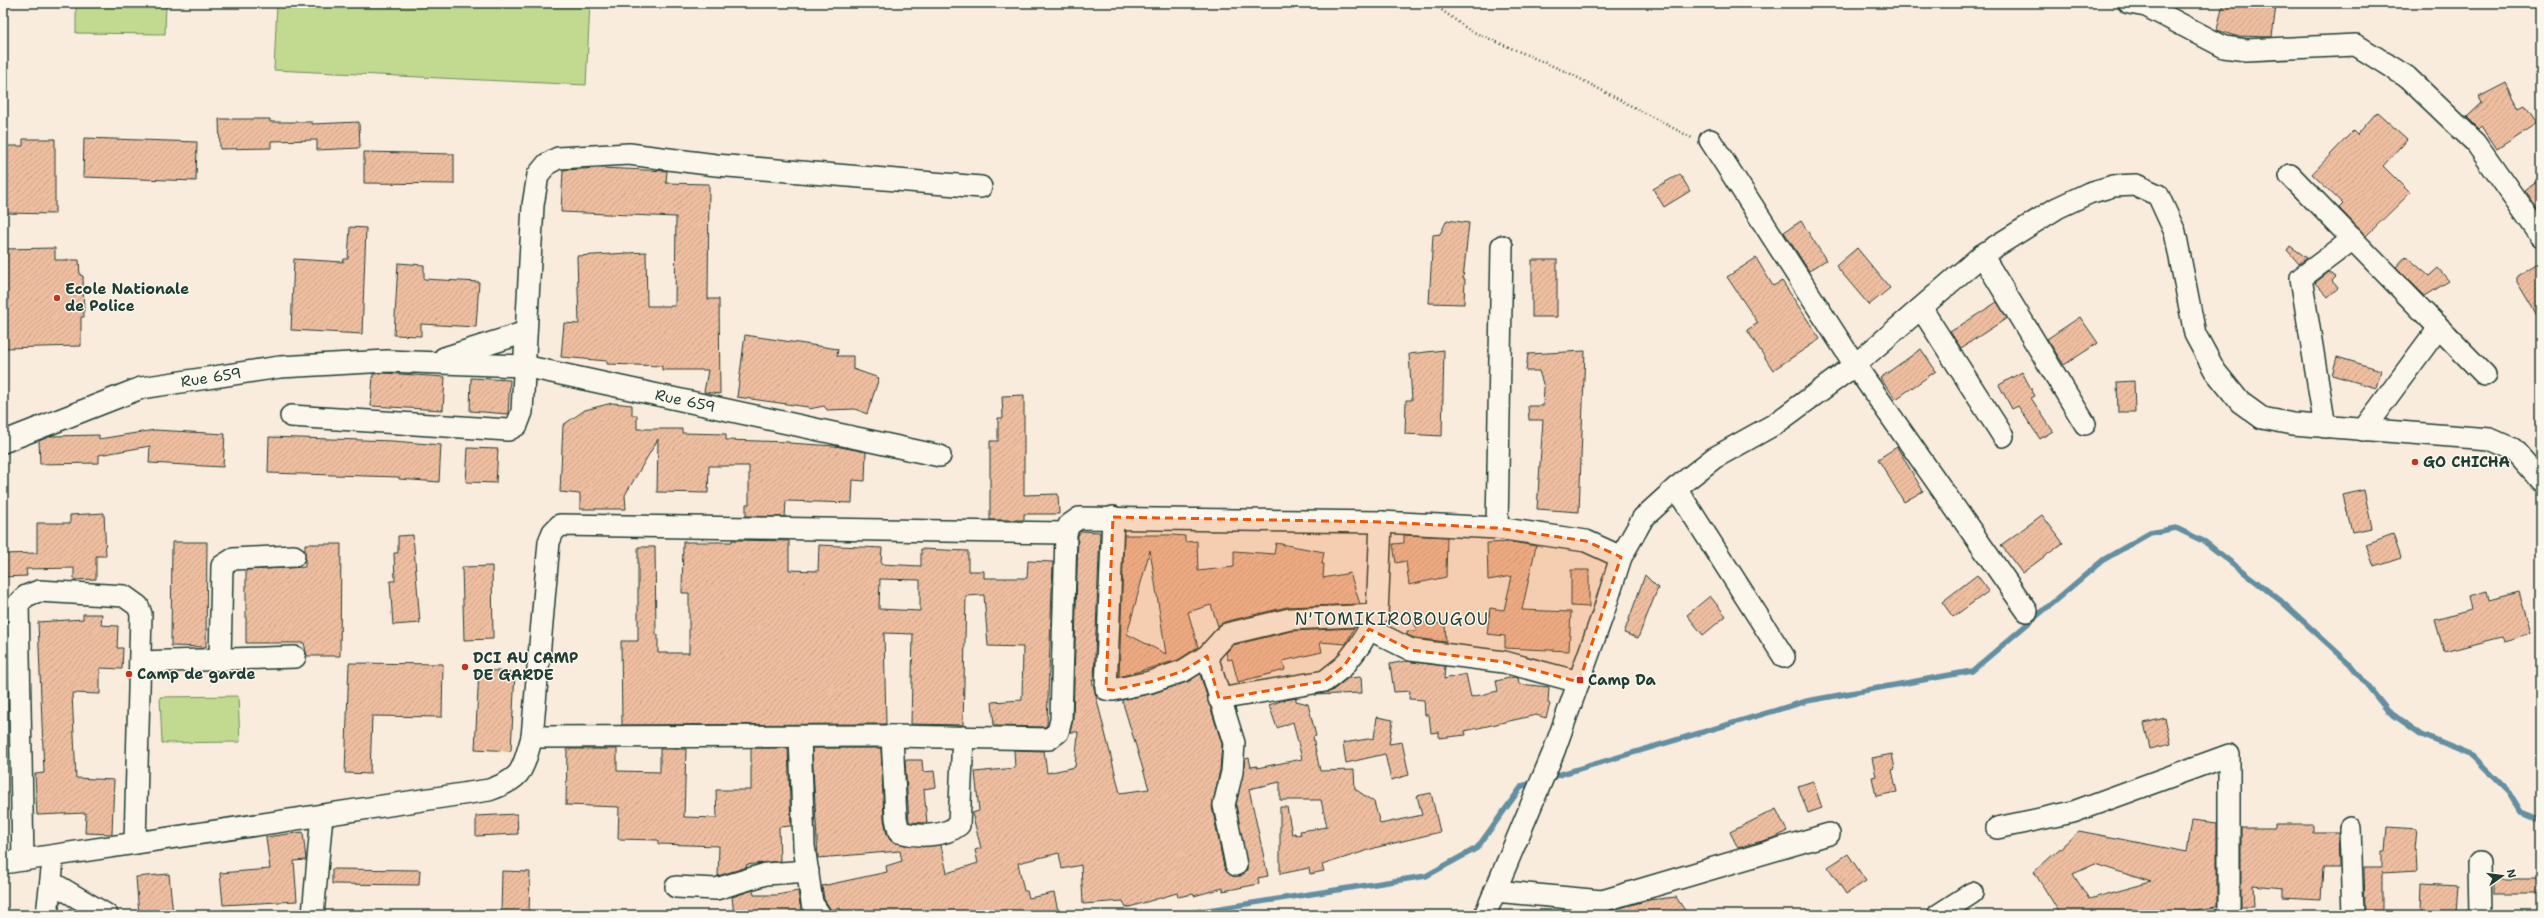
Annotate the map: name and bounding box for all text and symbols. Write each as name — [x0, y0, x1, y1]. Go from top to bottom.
place label: Ecole Nationale de Police — [65, 279, 189, 316]
marker: Ecole Nationale de Police — [52, 293, 62, 303]
street label: Rue 659 — [179, 363, 243, 392]
street label: Rue 659 — [653, 385, 717, 417]
place label: GO CHICHA — [2423, 452, 2511, 472]
marker: GO CHICHA — [2410, 457, 2420, 467]
district label: N'TOMIKIROBOUGOU — [1295, 608, 1489, 630]
place label: DCI AU CAMP DE GARDE — [473, 648, 578, 685]
marker: DCI AU CAMP DE GARDE — [460, 662, 470, 672]
place label: Camp de garde — [137, 664, 255, 684]
marker: Camp de garde — [124, 669, 134, 679]
place label: Camp Da — [1588, 670, 1656, 690]
marker: Camp Da — [1575, 675, 1585, 685]
north arrow — [2482, 856, 2522, 896]
text: N — [2503, 868, 2520, 880]

